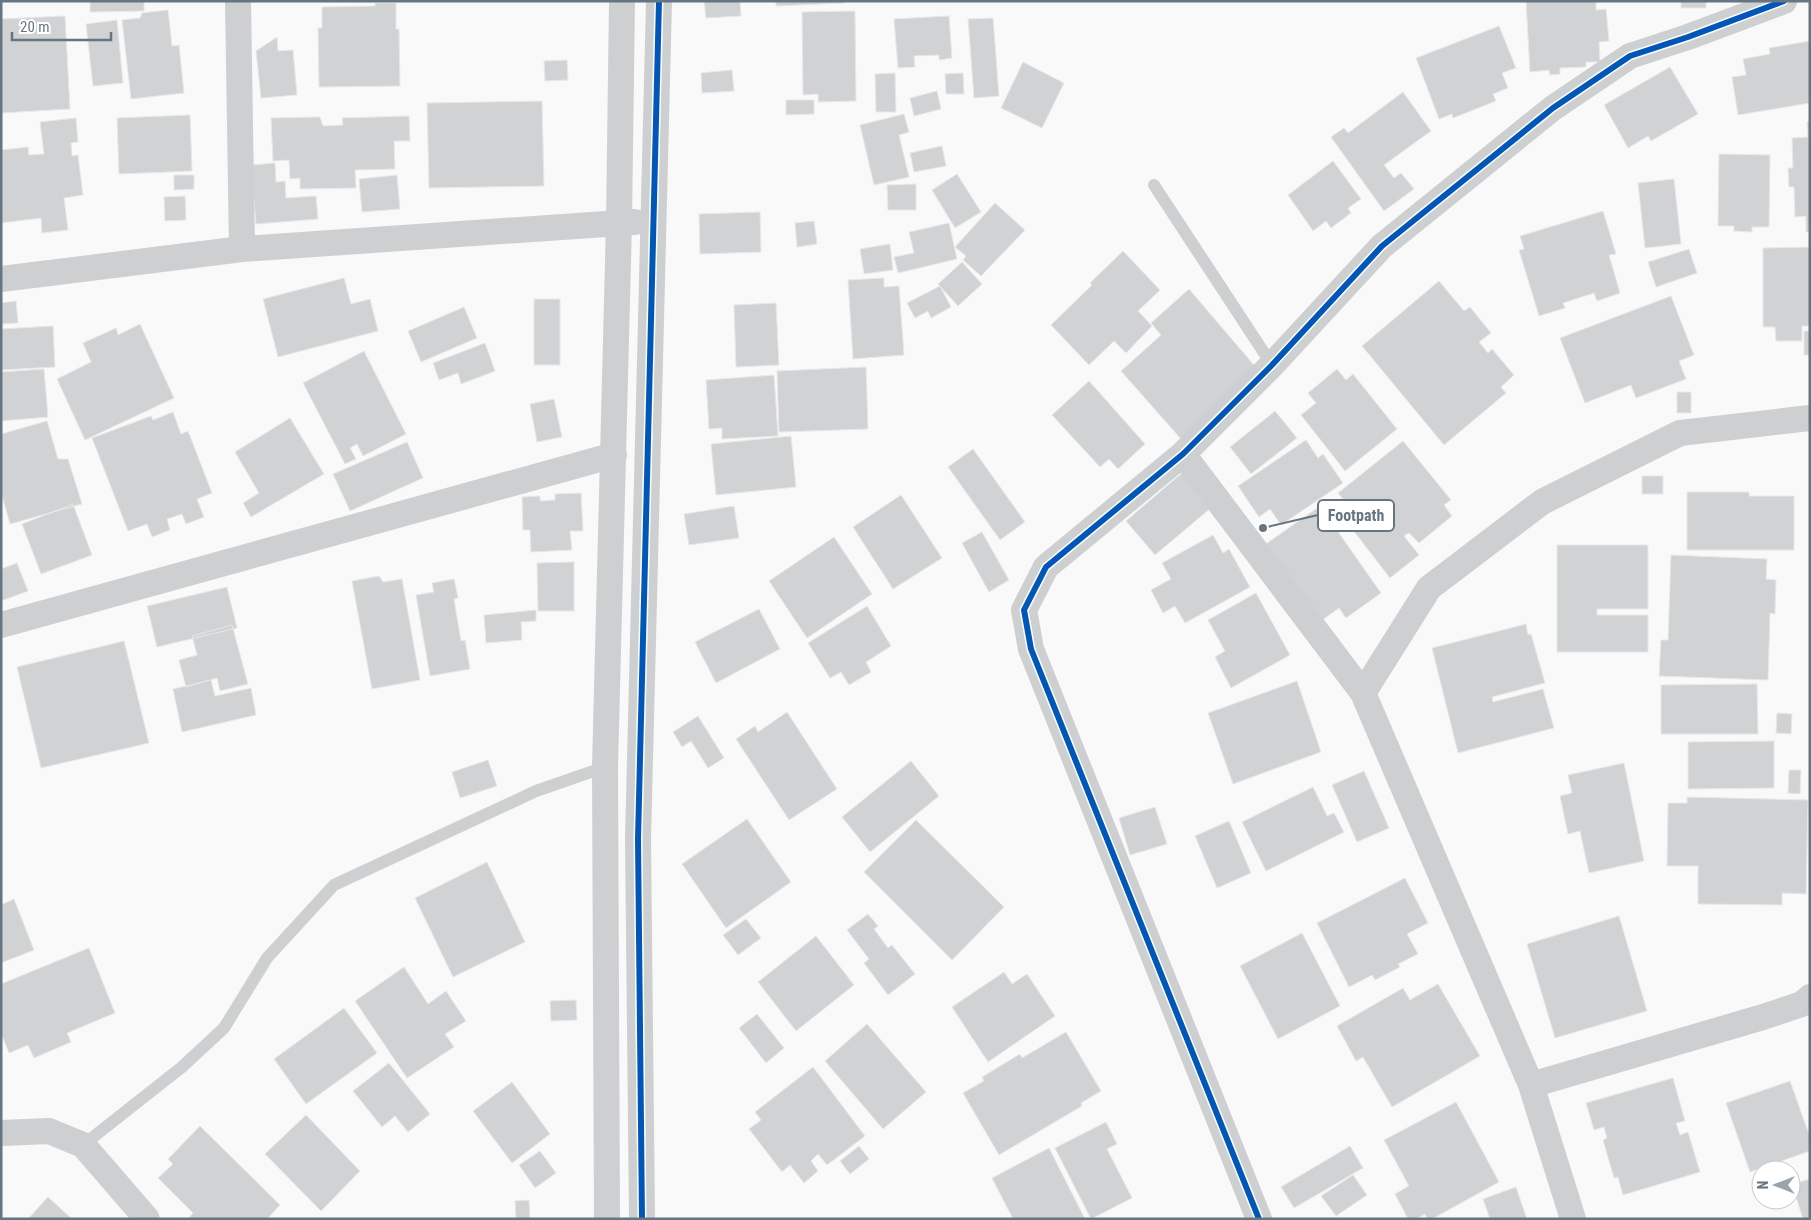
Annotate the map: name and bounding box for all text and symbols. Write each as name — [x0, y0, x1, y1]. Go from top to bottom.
scale bar — [12, 10, 111, 42]
text: 20 m — [20, 18, 50, 36]
callout: Footpath — [1318, 500, 1394, 531]
text: Footpath — [1328, 506, 1384, 525]
north arrow — [1751, 1160, 1801, 1210]
text: N — [1755, 1181, 1771, 1189]

